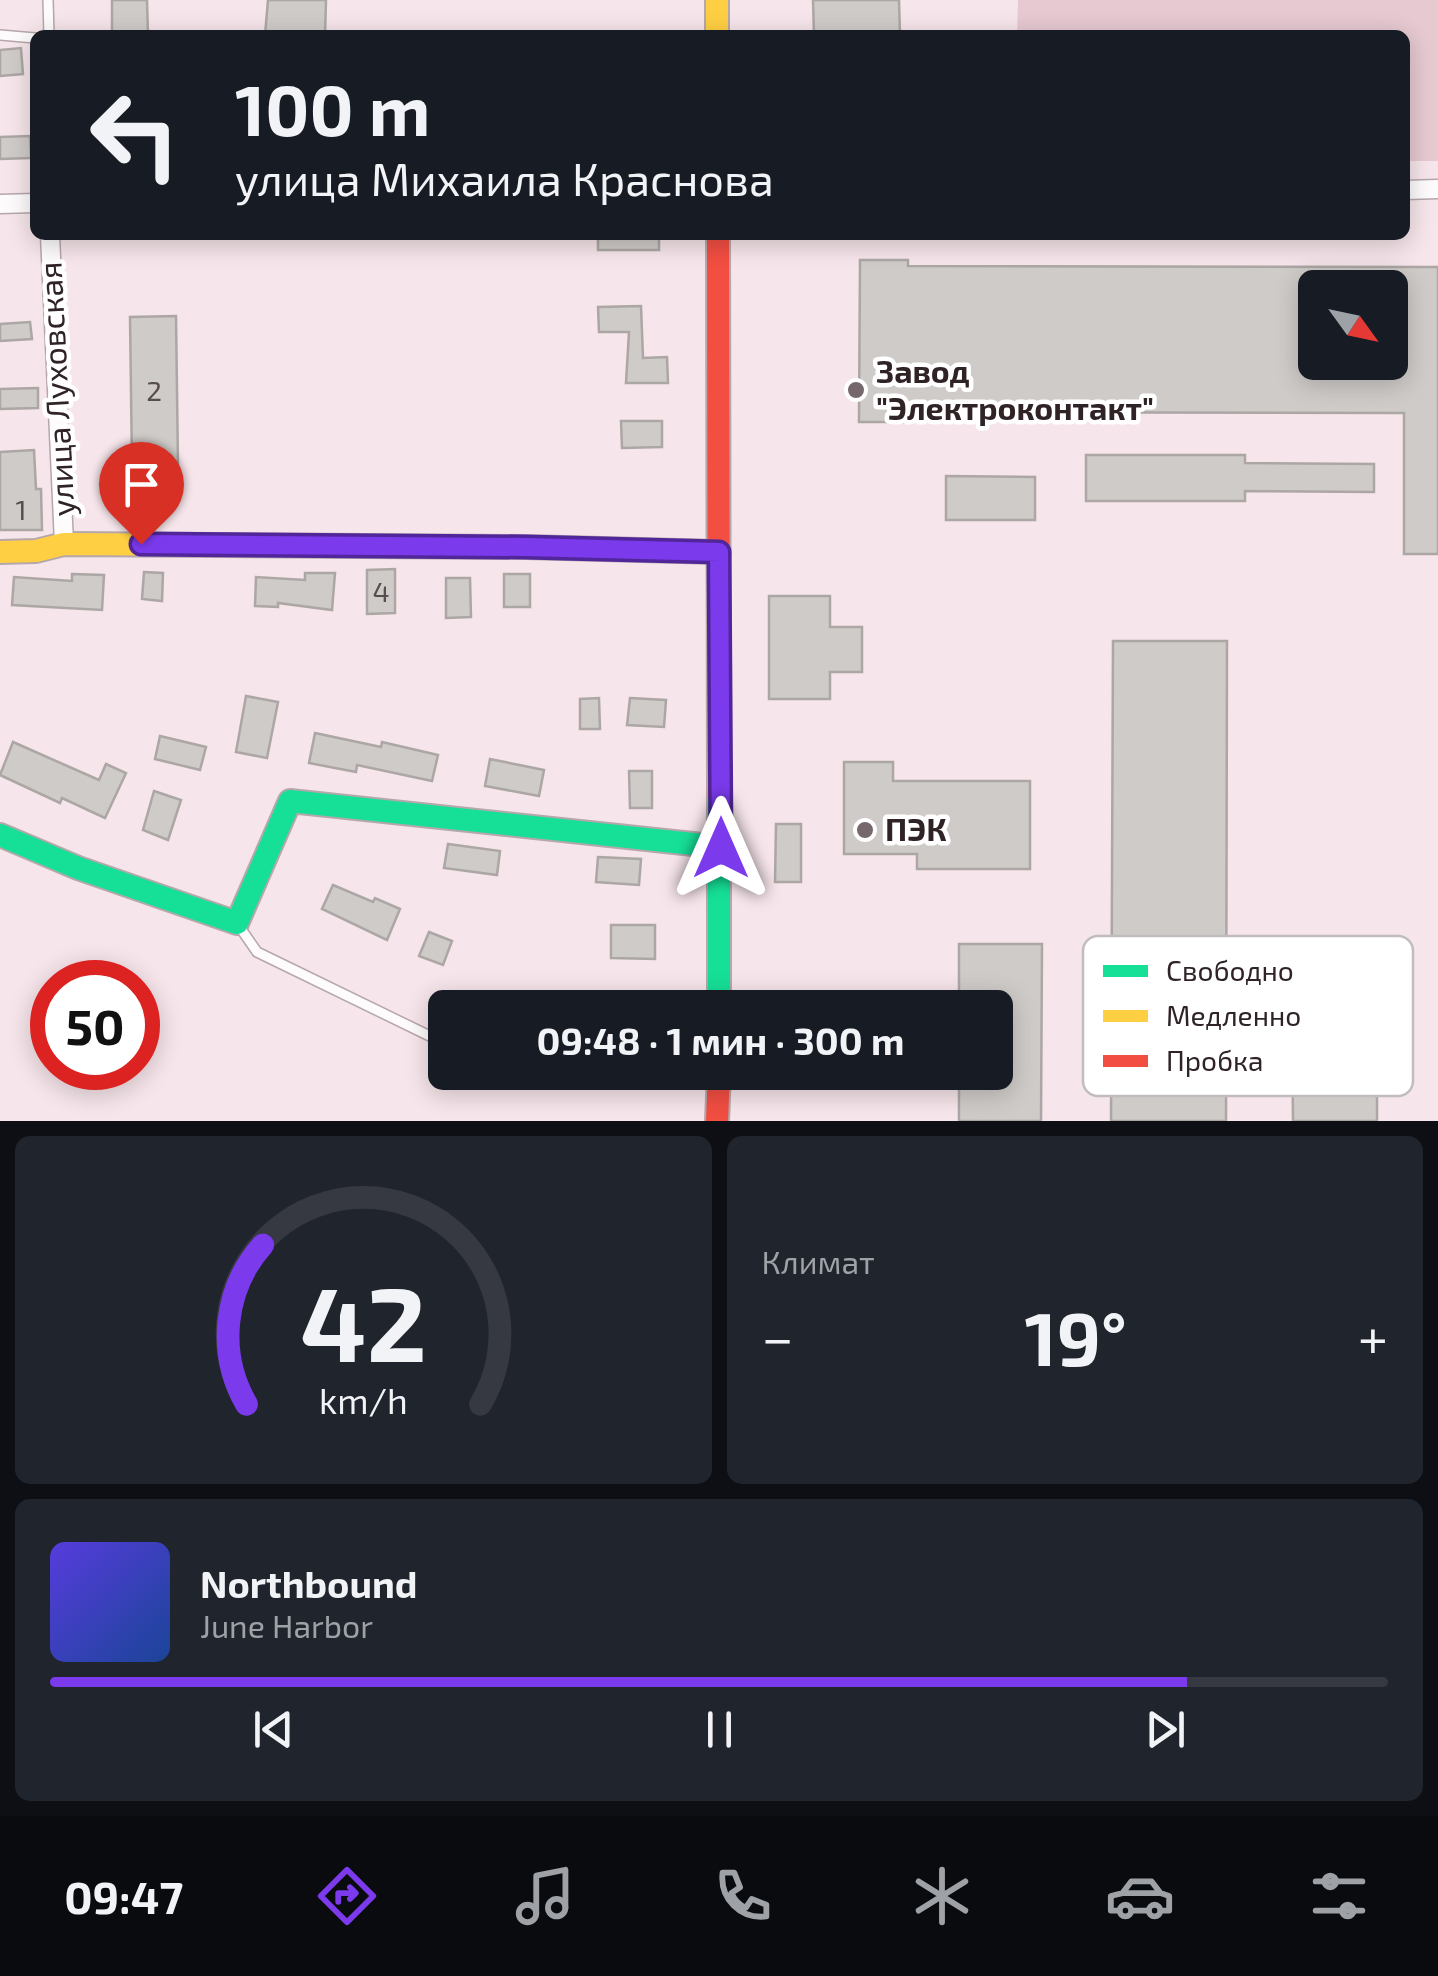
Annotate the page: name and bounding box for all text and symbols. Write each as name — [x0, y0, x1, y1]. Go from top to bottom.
text: 100 m — [235, 66, 430, 150]
icon: left — [70, 70, 200, 200]
text: улица Михаила Краснова — [235, 151, 774, 205]
street label: улица Луховская — [29, 261, 82, 517]
north arrow — [1298, 270, 1408, 380]
map controls — [1298, 270, 1408, 380]
place label: Завод "Электроконтакт" — [876, 351, 1154, 426]
house number: 2 — [146, 373, 162, 407]
marker: Завод "Электроконтакт" — [845, 379, 867, 401]
pin — [99, 442, 184, 545]
icon: arrive — [114, 457, 169, 512]
house number: 1 — [15, 492, 27, 526]
house number: 4 — [372, 574, 390, 608]
position arrow — [669, 796, 773, 900]
place label: ПЭК — [885, 809, 947, 847]
marker: ПЭК — [854, 819, 876, 841]
legend — [1083, 936, 1413, 1096]
text: Свободно — [1166, 953, 1294, 987]
speed limit sign: 50 — [30, 960, 160, 1090]
text: Медленно — [1166, 998, 1301, 1032]
text: 09:48 · 1 мин · 300 m — [537, 1017, 904, 1063]
text: Пробка — [1166, 1043, 1264, 1077]
text: Климат — [762, 1242, 875, 1280]
text: 42 — [300, 1258, 427, 1383]
text: 19° — [1024, 1291, 1127, 1381]
text: − — [762, 1303, 794, 1369]
text: + — [1358, 1303, 1388, 1369]
text: km/h — [319, 1378, 408, 1421]
text: Northbound — [200, 1560, 418, 1606]
text: June Harbor — [200, 1606, 373, 1644]
icon: previous — [246, 1702, 301, 1757]
icon: pause — [692, 1702, 747, 1757]
icon: next — [1138, 1702, 1193, 1757]
icon: directions — [312, 1861, 382, 1931]
icon: music — [510, 1861, 580, 1931]
icon: phone — [708, 1861, 778, 1931]
icon: climate — [907, 1861, 977, 1931]
icon: car — [1105, 1861, 1175, 1931]
icon: filters — [1304, 1861, 1374, 1931]
text: 09:47 — [64, 1869, 183, 1923]

